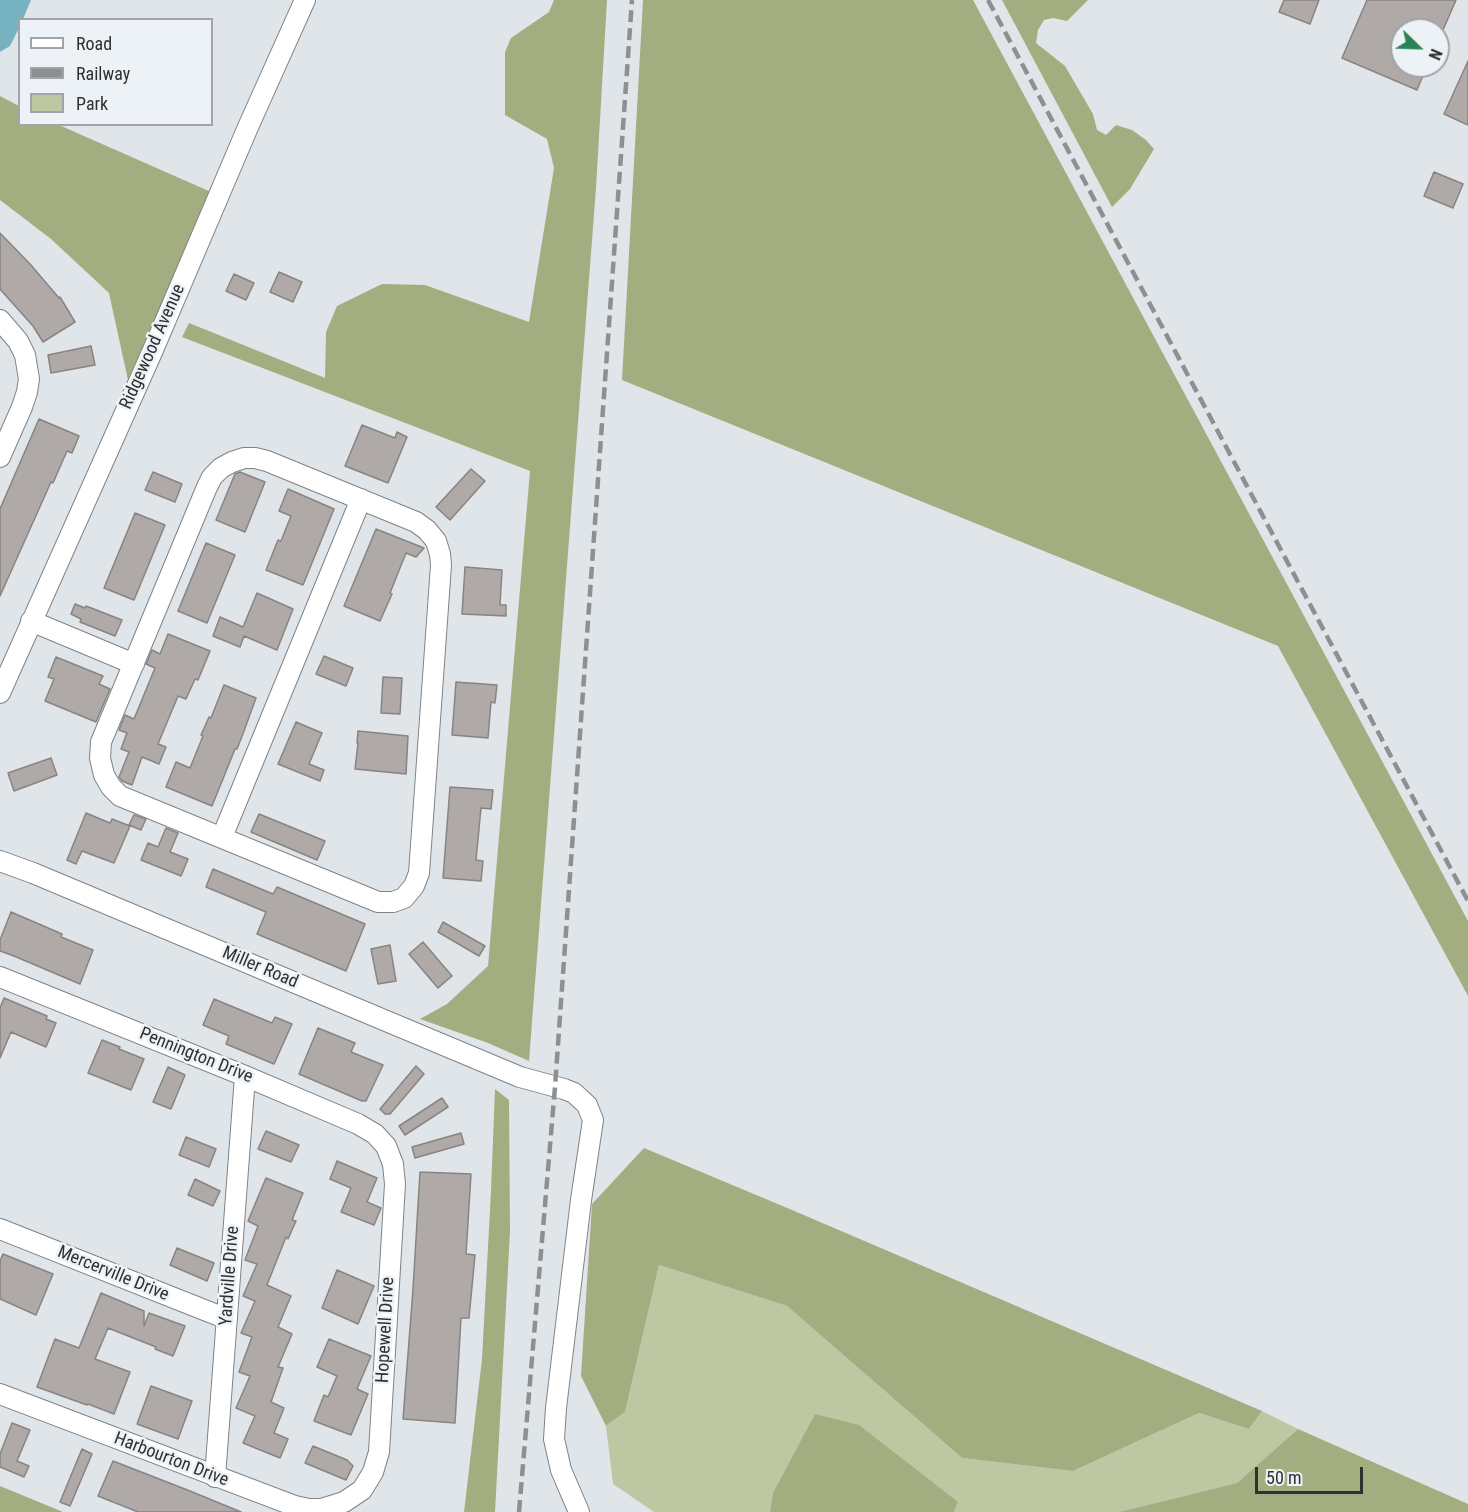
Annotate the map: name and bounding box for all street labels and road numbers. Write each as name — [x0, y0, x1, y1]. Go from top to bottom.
street label: Ridgewood Avenue — [116, 281, 190, 413]
street label: Miller Road — [219, 942, 301, 994]
street label: Pennington Drive — [136, 1023, 256, 1089]
street label: Yardville Drive — [216, 1225, 244, 1327]
street label: Mercerville Drive — [54, 1242, 172, 1306]
street label: Hopewell Drive — [372, 1277, 400, 1383]
street label: Harbourton Drive — [111, 1428, 231, 1492]

